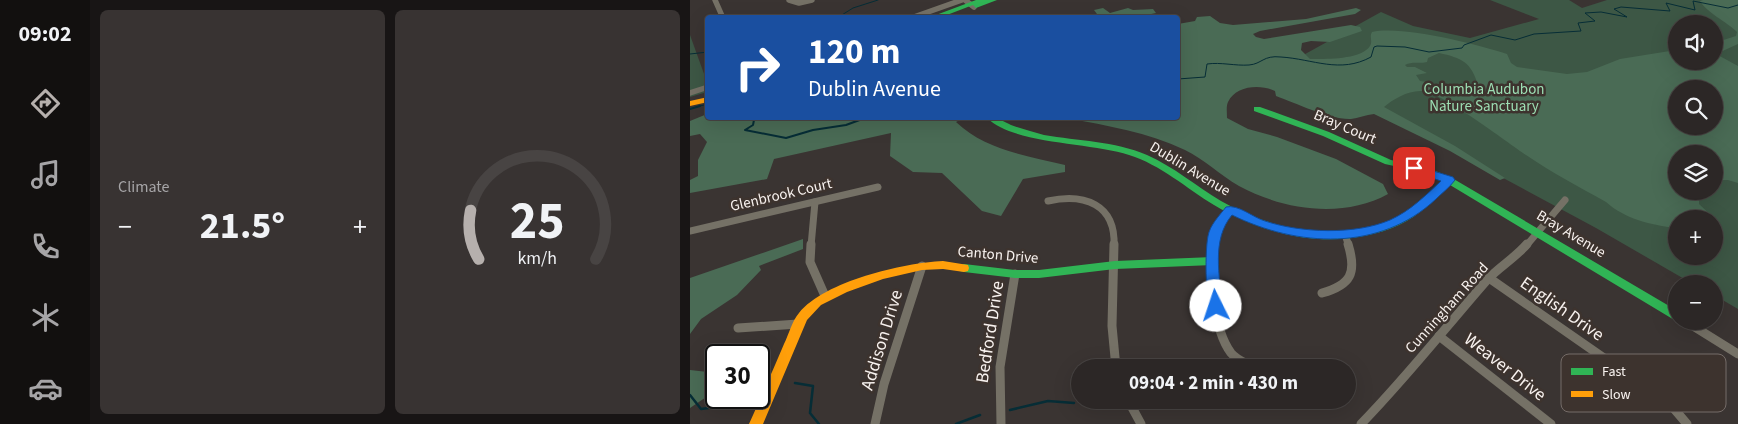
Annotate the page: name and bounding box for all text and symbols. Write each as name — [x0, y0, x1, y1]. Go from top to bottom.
map controls — [1668, 15, 1723, 330]
button: sound — [1668, 15, 1723, 70]
text: 09:02 — [18, 18, 72, 50]
text: 120 m — [808, 27, 900, 77]
icon: right — [725, 35, 790, 100]
text: Dublin Avenue — [808, 73, 941, 105]
park label: Columbia Audubon Nature Sanctuary — [1424, 79, 1545, 117]
button: search — [1668, 80, 1723, 135]
icon: directions — [28, 86, 63, 121]
street label: Bray Court — [1310, 104, 1380, 150]
street label: Dublin Avenue — [1146, 137, 1234, 201]
button: layers — [1668, 145, 1723, 200]
pin — [1393, 147, 1435, 189]
icon: arrive — [1400, 154, 1428, 182]
icon: music — [28, 157, 63, 192]
street label: Glenbrook Court — [728, 173, 834, 217]
text: Climate — [118, 176, 169, 198]
text: 25 — [510, 185, 565, 259]
text: 21.5° — [200, 199, 285, 253]
street label: Bray Avenue — [1532, 205, 1610, 263]
text: − — [118, 207, 132, 247]
text: + — [353, 207, 367, 247]
button: + — [1668, 210, 1723, 265]
icon: phone — [28, 229, 63, 264]
street label: Canton Drive — [957, 241, 1039, 269]
text: km/h — [518, 246, 557, 271]
street label: Cunningham Road — [1400, 258, 1494, 358]
street label: English Drive — [1515, 271, 1609, 347]
button: − — [1668, 275, 1723, 330]
street label: Bedford Drive — [970, 279, 1010, 385]
position arrow — [1189, 279, 1241, 331]
street label: Addison Drive — [855, 287, 909, 393]
icon: climate — [28, 300, 63, 335]
street label: Weaver Drive — [1459, 327, 1551, 407]
speed limit sign: 30 — [705, 344, 770, 409]
legend — [1561, 354, 1726, 412]
text: Fast — [1602, 362, 1626, 382]
text: 09:04 · 2 min · 430 m — [1129, 370, 1298, 397]
icon: car — [28, 371, 63, 406]
text: Slow — [1602, 385, 1631, 405]

